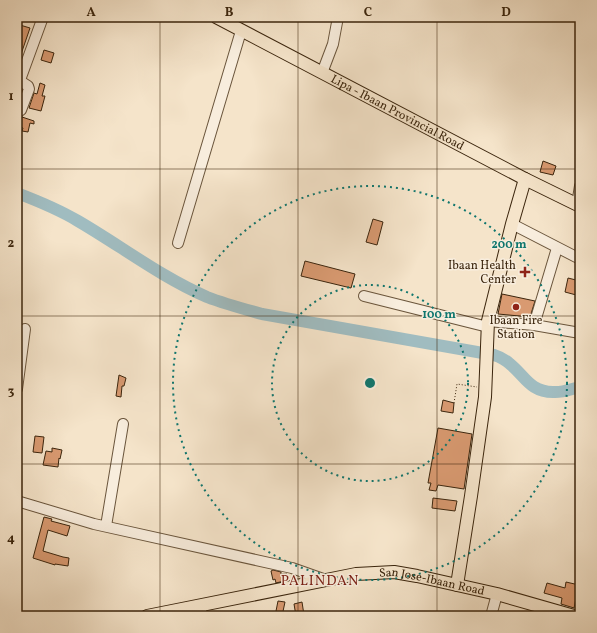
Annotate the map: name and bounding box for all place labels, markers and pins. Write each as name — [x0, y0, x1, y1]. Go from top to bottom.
place label: Ibaan Health Center — [448, 258, 516, 288]
marker: Ibaan Health Center — [519, 266, 531, 278]
marker: Ibaan Fire Station — [511, 302, 521, 312]
place label: Ibaan Fire Station — [489, 313, 543, 343]
centre of rings — [363, 376, 377, 390]

